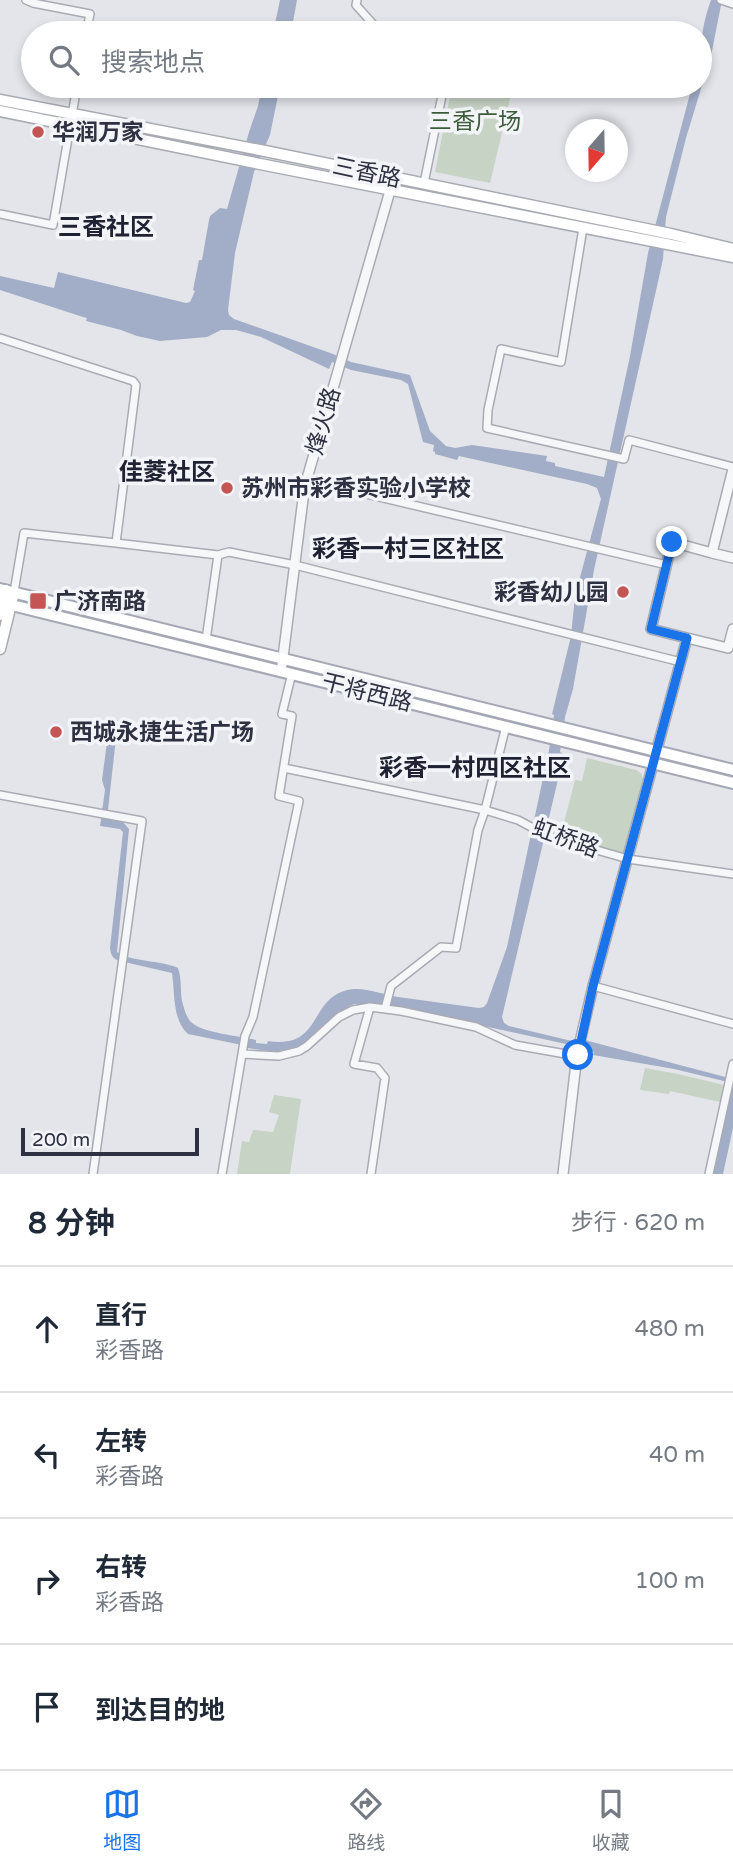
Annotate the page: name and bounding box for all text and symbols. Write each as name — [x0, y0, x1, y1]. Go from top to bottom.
search box — [21, 21, 712, 98]
icon: search — [45, 41, 83, 79]
text: 搜索地点 — [101, 47, 205, 78]
park label: 三香广场 — [429, 108, 521, 136]
place label: 华润万家 — [52, 119, 144, 147]
north arrow — [565, 119, 628, 182]
marker: 华润万家 — [30, 124, 46, 140]
street label: 三香路 — [330, 152, 403, 194]
district label: 三香社区 — [58, 213, 154, 242]
street label: 烽火路 — [301, 384, 347, 458]
district label: 佳菱社区 — [119, 458, 215, 487]
place label: 苏州市彩香实验小学校 — [241, 475, 471, 503]
marker: 苏州市彩香实验小学校 — [219, 480, 235, 496]
route end — [656, 526, 687, 557]
district label: 彩香一村三区社区 — [312, 535, 504, 564]
place label: 彩香幼儿园 — [494, 579, 609, 607]
marker: 彩香幼儿园 — [615, 584, 631, 600]
place label: 广济南路 — [54, 588, 146, 616]
marker: 广济南路 — [28, 591, 48, 611]
street label: 干将西路 — [319, 668, 415, 718]
place label: 西城永捷生活广场 — [70, 719, 254, 747]
marker: 西城永捷生活广场 — [48, 724, 64, 740]
district label: 彩香一村四区社区 — [379, 754, 571, 783]
street label: 虹桥路 — [528, 814, 603, 864]
route start — [562, 1039, 593, 1070]
scale bar — [21, 1125, 200, 1157]
text: 200 m — [32, 1129, 90, 1151]
text: 8 分钟 — [28, 1205, 115, 1242]
text: 步行 · 620 m — [571, 1209, 705, 1237]
text: 直行 — [95, 1300, 147, 1331]
icon: ahead — [28, 1310, 66, 1348]
text: 480 m — [635, 1315, 705, 1343]
text: 彩香路 — [95, 1337, 164, 1365]
text: 左转 — [95, 1426, 147, 1457]
icon: left — [28, 1436, 66, 1474]
text: 40 m — [649, 1441, 705, 1469]
text: 彩香路 — [95, 1463, 164, 1491]
text: 右转 — [95, 1552, 147, 1583]
icon: right — [28, 1562, 66, 1600]
text: 100 m — [635, 1567, 705, 1595]
text: 彩香路 — [95, 1589, 164, 1617]
icon: arrive — [28, 1688, 66, 1726]
text: 到达目的地 — [95, 1695, 225, 1726]
tab: 地图 — [103, 1785, 141, 1854]
tab: 路线 — [347, 1785, 386, 1854]
tab: 收藏 — [592, 1785, 630, 1854]

